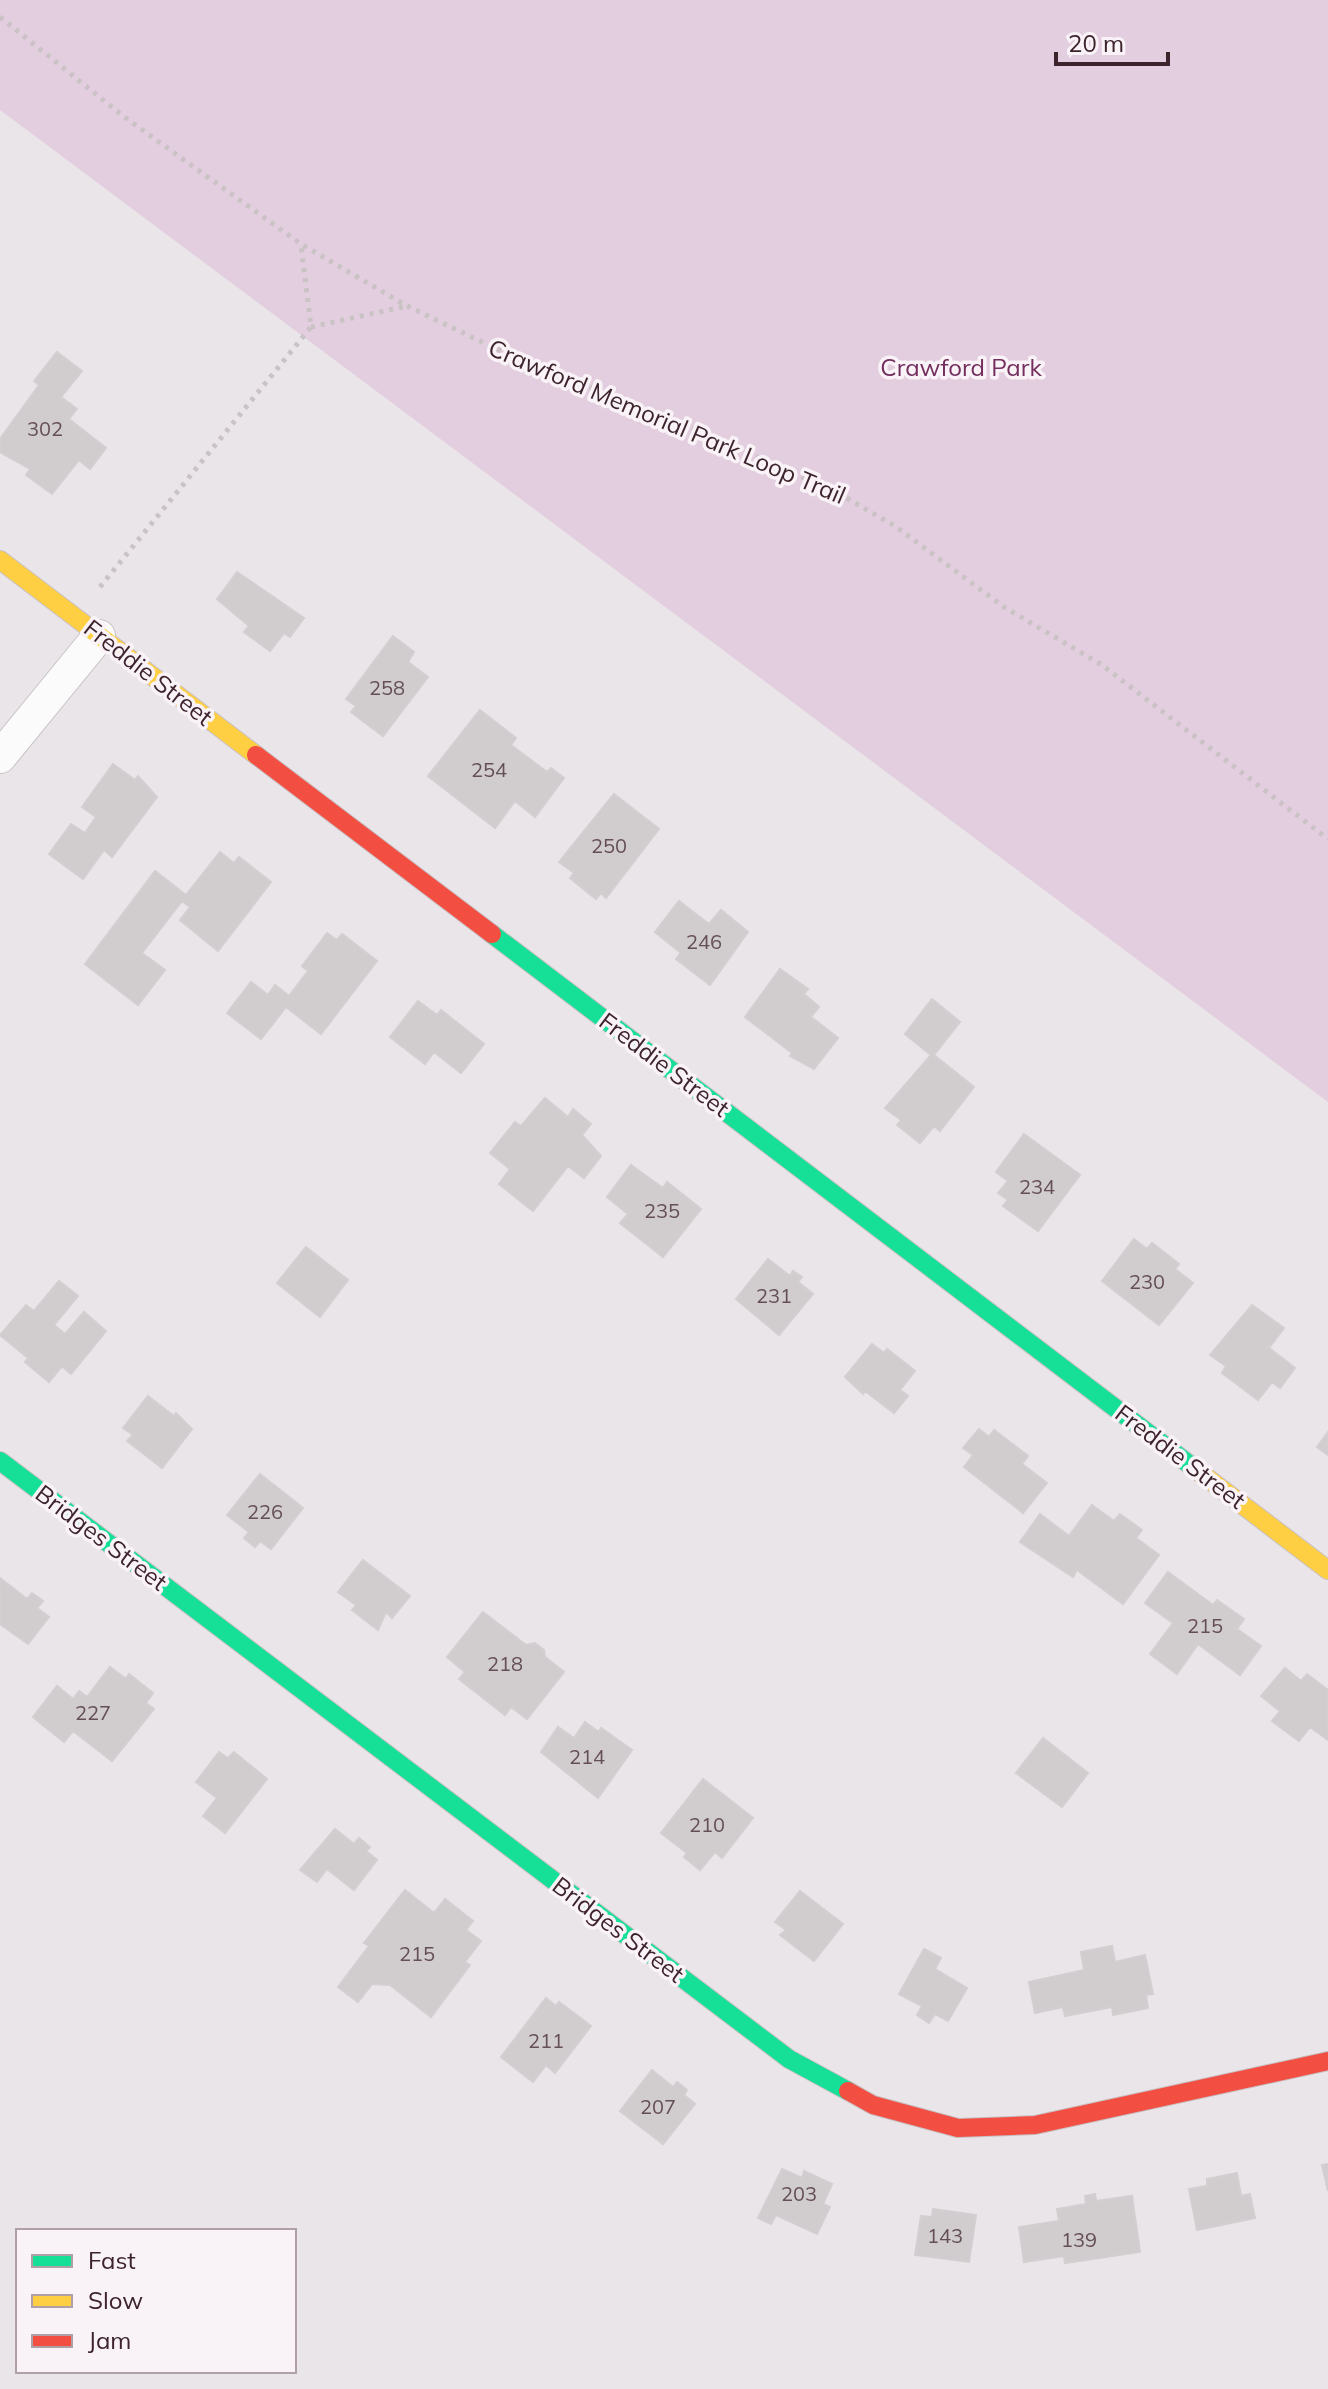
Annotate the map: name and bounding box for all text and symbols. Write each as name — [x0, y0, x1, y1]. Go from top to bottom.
scale bar — [1056, 16, 1168, 66]
text: 20 m — [1068, 28, 1124, 58]
street label: Crawford Memorial Park Loop Trail — [484, 332, 851, 510]
park label: Crawford Park — [880, 352, 1042, 382]
house number: 302 — [27, 416, 63, 441]
street label: Freddie Street — [78, 613, 219, 732]
house number: 258 — [369, 675, 405, 700]
house number: 254 — [471, 757, 507, 782]
house number: 250 — [591, 833, 627, 858]
house number: 246 — [686, 929, 722, 954]
street label: Freddie Street — [594, 1006, 736, 1123]
house number: 234 — [1019, 1174, 1055, 1199]
house number: 235 — [644, 1198, 680, 1223]
house number: 230 — [1129, 1269, 1165, 1294]
house number: 231 — [756, 1283, 792, 1308]
street label: Freddie Street — [1110, 1398, 1252, 1515]
street label: Bridges Street — [30, 1478, 173, 1596]
house number: 226 — [247, 1499, 283, 1524]
house number: 215 — [1187, 1613, 1223, 1638]
house number: 218 — [487, 1651, 523, 1676]
house number: 227 — [75, 1700, 111, 1725]
house number: 214 — [569, 1744, 605, 1769]
house number: 210 — [689, 1812, 725, 1837]
street label: Bridges Street — [547, 1870, 690, 1988]
house number: 215 — [399, 1941, 435, 1966]
house number: 211 — [528, 2028, 564, 2053]
house number: 207 — [640, 2094, 676, 2119]
house number: 203 — [781, 2181, 817, 2206]
house number: 143 — [927, 2223, 963, 2248]
house number: 139 — [1061, 2227, 1097, 2252]
legend — [16, 2229, 296, 2373]
text: Fast — [88, 2245, 136, 2275]
text: Slow — [88, 2285, 143, 2315]
text: Jam — [88, 2325, 131, 2355]

